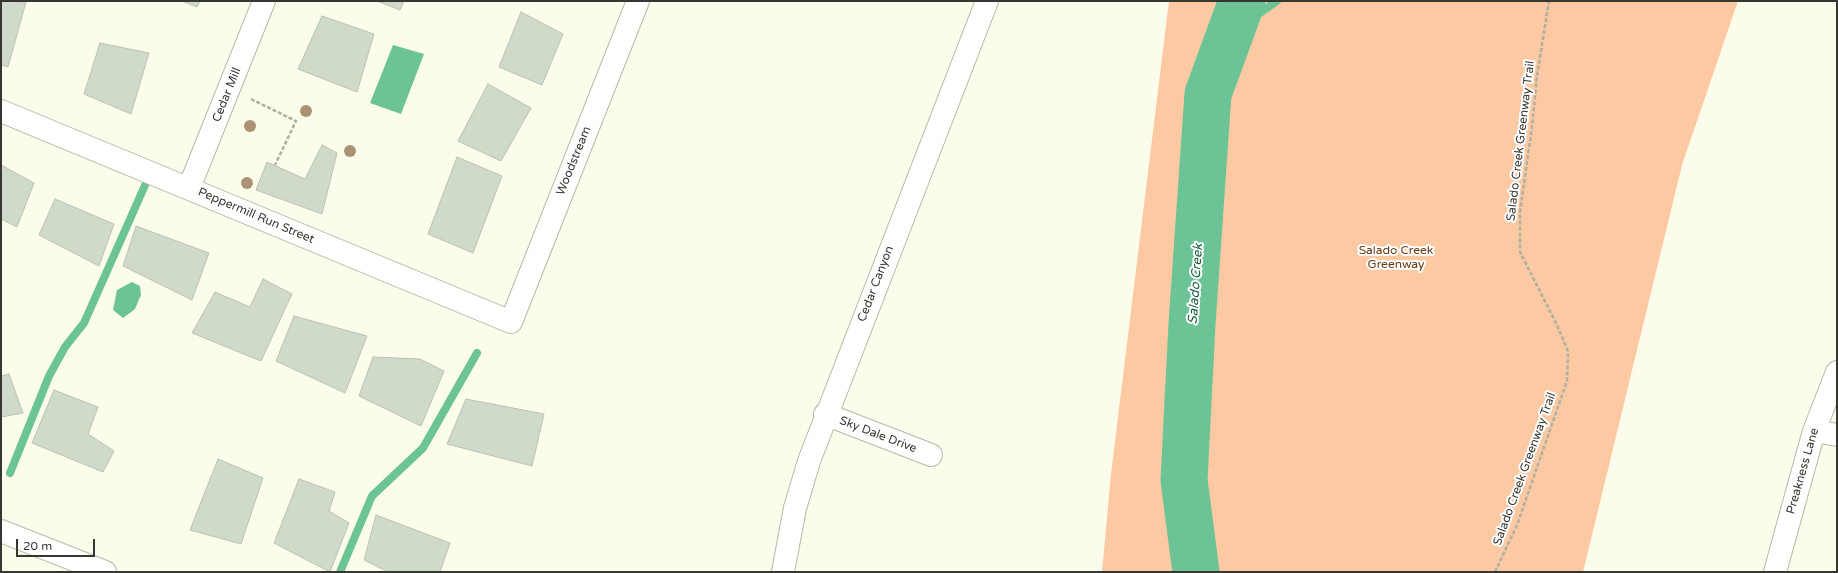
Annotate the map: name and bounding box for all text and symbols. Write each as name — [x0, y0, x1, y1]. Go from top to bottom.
street label: Salado Creek Greenway Trail — [1504, 60, 1538, 222]
street label: Cedar Mill — [210, 66, 244, 124]
street label: Woodstream — [554, 124, 594, 198]
street label: Peppermill Run Street — [196, 185, 316, 247]
water label: Salado Creek — [1185, 243, 1207, 325]
street label: Cedar Canyon — [855, 244, 897, 324]
park label: Salado Creek Greenway — [1359, 244, 1433, 272]
street label: Salado Creek Greenway Trail — [1491, 391, 1559, 547]
street label: Sky Dale Drive — [837, 414, 919, 456]
street label: Preakness Lane — [1784, 426, 1822, 516]
scale bar — [18, 531, 97, 557]
text: 20 m — [23, 539, 52, 553]

